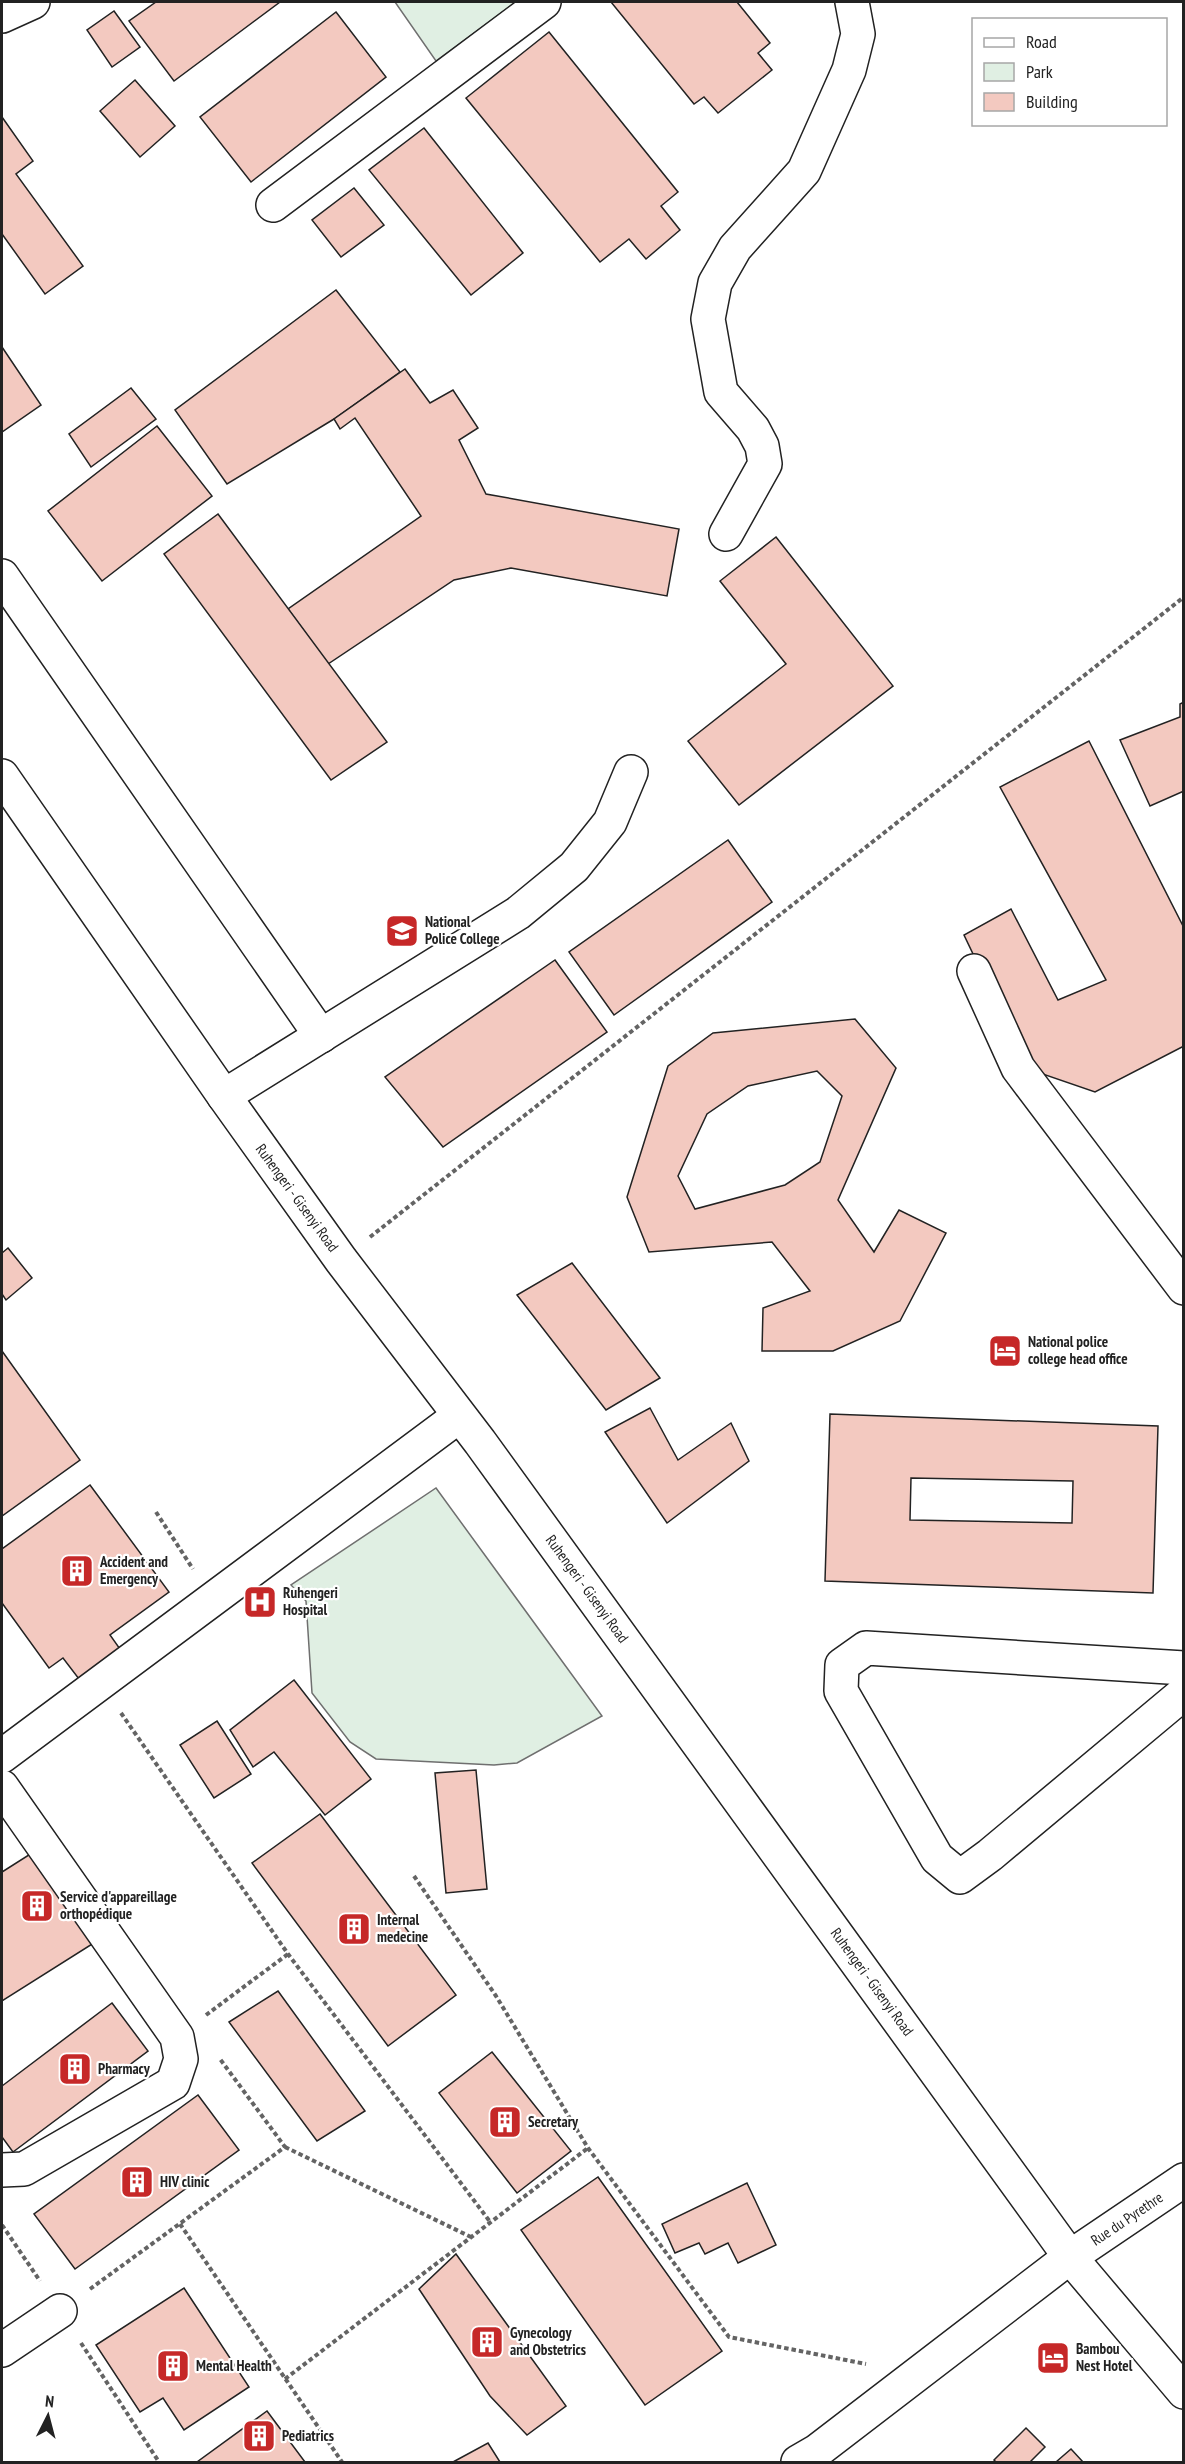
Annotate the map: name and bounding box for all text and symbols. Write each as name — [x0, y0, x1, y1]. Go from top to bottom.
legend — [972, 18, 1167, 126]
text: Road — [1026, 30, 1057, 53]
text: Park — [1026, 60, 1053, 83]
text: Building — [1026, 90, 1078, 113]
place label: National Police College — [425, 912, 500, 948]
school or university icon: National Police College — [384, 913, 420, 949]
street label: Ruhengeri - Gisenyi Road — [252, 1140, 343, 1255]
place label: National police college head office — [1028, 1332, 1128, 1368]
hotel icon: National police college head office — [987, 1333, 1023, 1369]
street label: Ruhengeri - Gisenyi Road — [542, 1531, 633, 1646]
place label: Accident and Emergency — [99, 1552, 168, 1588]
building icon: Accident and Emergency — [59, 1553, 95, 1589]
place label: Ruhengeri Hospital — [283, 1583, 338, 1619]
hospital icon: Ruhengeri Hospital — [242, 1584, 278, 1620]
place label: Service d'appareillage orthopédique — [60, 1887, 177, 1923]
building icon: Service d'appareillage orthopédique — [19, 1888, 55, 1924]
place label: Internal medecine — [377, 1910, 428, 1946]
building icon: Internal medecine — [336, 1911, 372, 1947]
street label: Ruhengeri - Gisenyi Road — [827, 1924, 918, 2039]
building icon: Pharmacy — [57, 2051, 93, 2087]
place label: Pharmacy — [98, 2059, 151, 2078]
building icon: Secretary — [487, 2104, 523, 2140]
place label: Secretary — [528, 2112, 579, 2131]
building icon: HIV clinic — [119, 2164, 155, 2200]
place label: HIV clinic — [160, 2172, 210, 2191]
street label: Rue du Pyrethre — [1087, 2187, 1166, 2250]
place label: Gynecology and Obstetrics — [510, 2323, 586, 2359]
building icon: Gynecology and Obstetrics — [469, 2324, 505, 2360]
place label: Bambou Nest Hotel — [1076, 2339, 1133, 2375]
hotel icon: Bambou Nest Hotel — [1035, 2340, 1071, 2376]
building icon: Mental Health — [155, 2348, 191, 2384]
place label: Mental Health — [196, 2356, 272, 2375]
north arrow — [18, 2386, 78, 2446]
text: N — [44, 2391, 55, 2411]
building icon: Pediatrics — [241, 2418, 277, 2454]
place label: Pediatrics — [282, 2426, 334, 2445]

